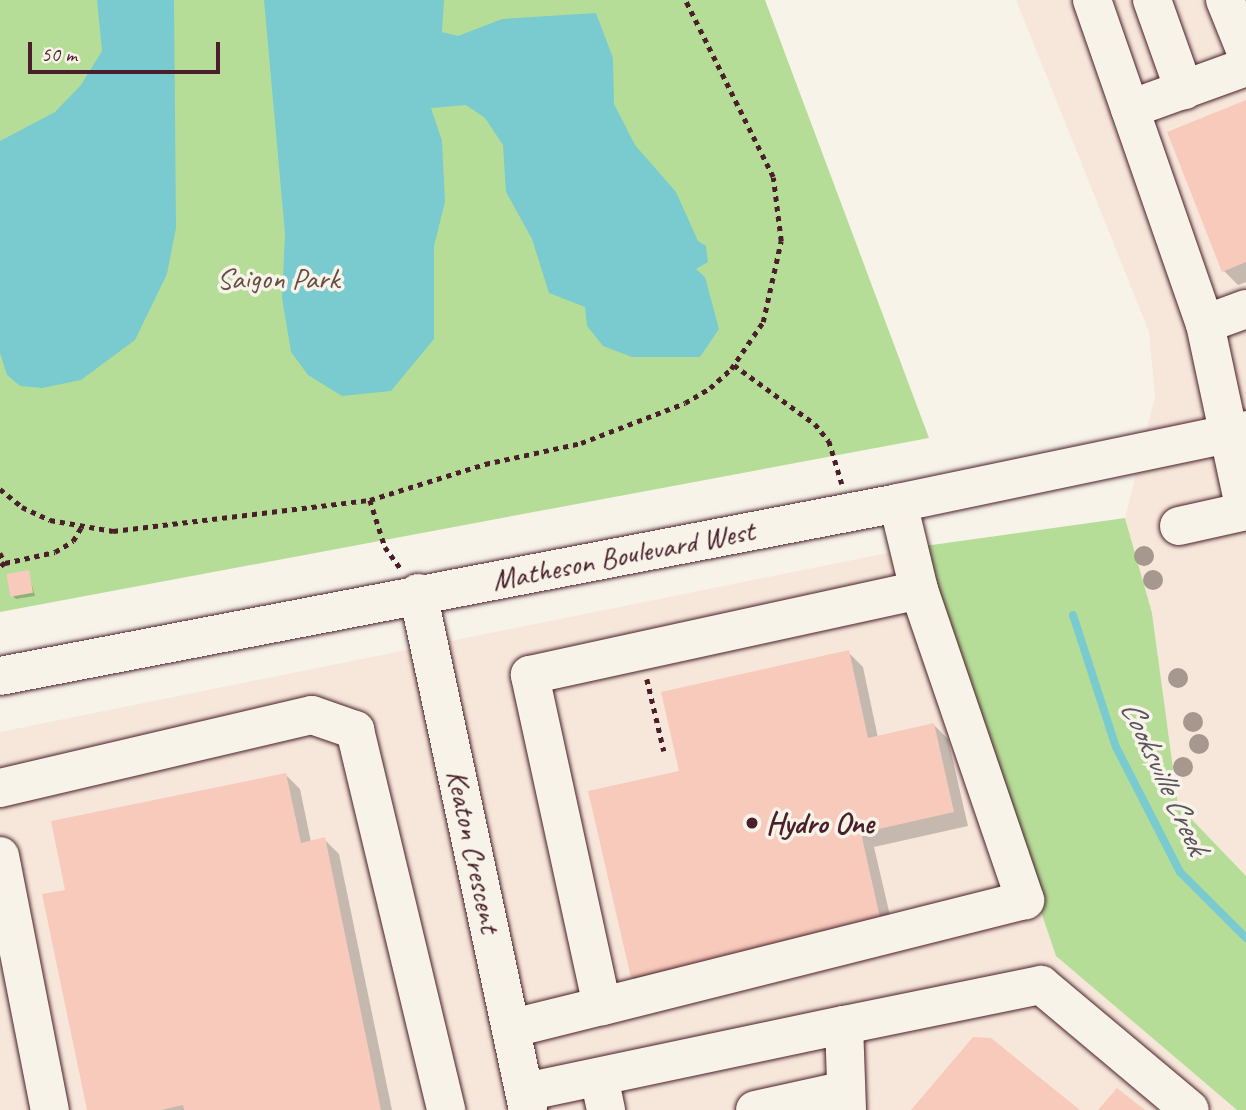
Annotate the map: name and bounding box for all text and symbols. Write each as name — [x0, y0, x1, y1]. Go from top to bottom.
scale bar — [32, 28, 224, 72]
text: 50 m — [41, 41, 77, 67]
park label: Saigon Park — [217, 260, 339, 296]
street label: Matheson Boulevard West — [489, 512, 757, 598]
water label: Cooksville Creek — [1112, 694, 1216, 860]
street label: Keaton Crescent — [439, 766, 509, 936]
place label: Hydro One — [766, 805, 874, 841]
marker: Hydro One — [744, 815, 760, 831]

